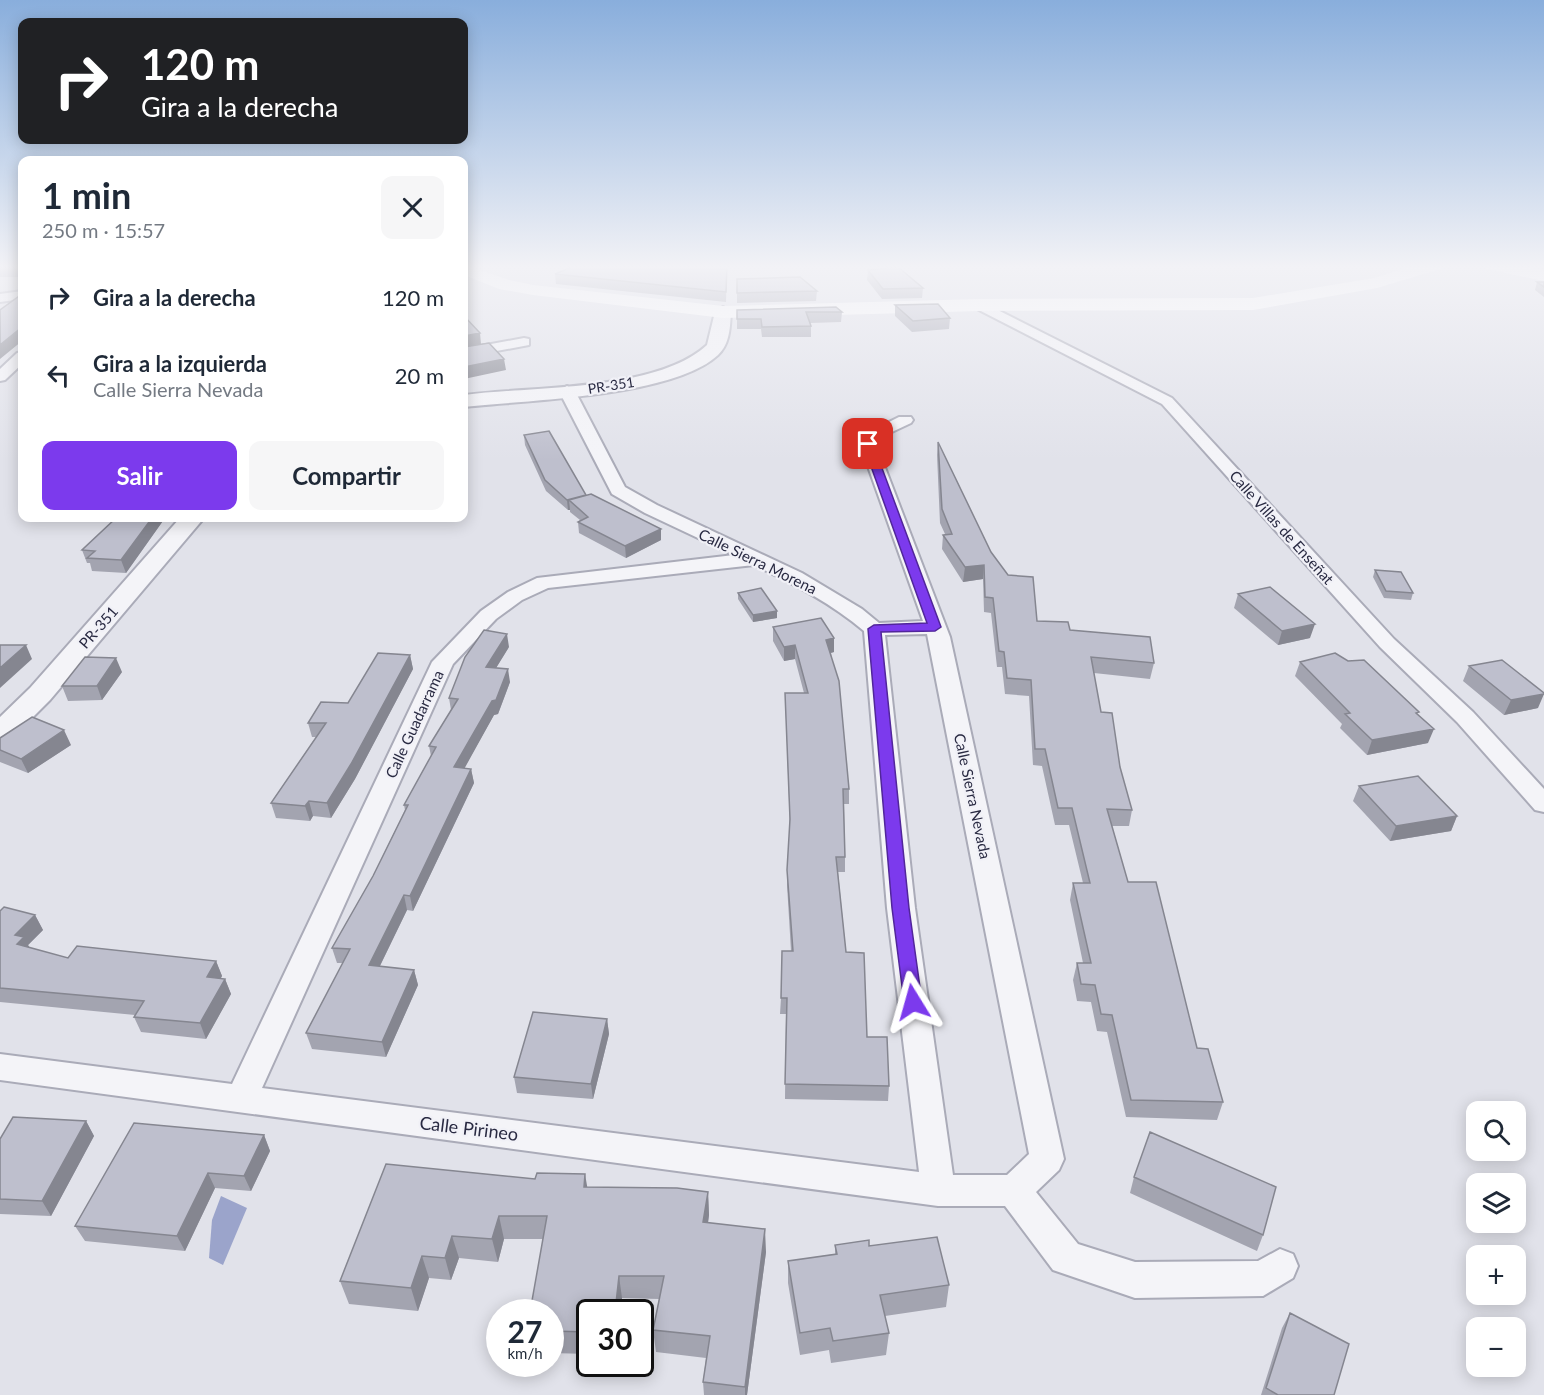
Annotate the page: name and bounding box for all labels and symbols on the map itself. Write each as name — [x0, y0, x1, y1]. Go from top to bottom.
street label: PR-351 — [587, 373, 635, 397]
pin — [842, 418, 893, 469]
street label: Calle Villas de Enseñat — [1226, 466, 1338, 588]
street label: Calle Sierra Morena — [696, 525, 820, 597]
street label: PR-351 — [75, 602, 121, 652]
street label: Calle Guadarrama — [381, 667, 447, 781]
street label: Calle Sierra Nevada — [951, 732, 995, 860]
position arrow — [881, 970, 945, 1034]
street label: Calle Pirineo — [418, 1111, 520, 1145]
speed limit sign: 30 — [576, 1299, 654, 1377]

